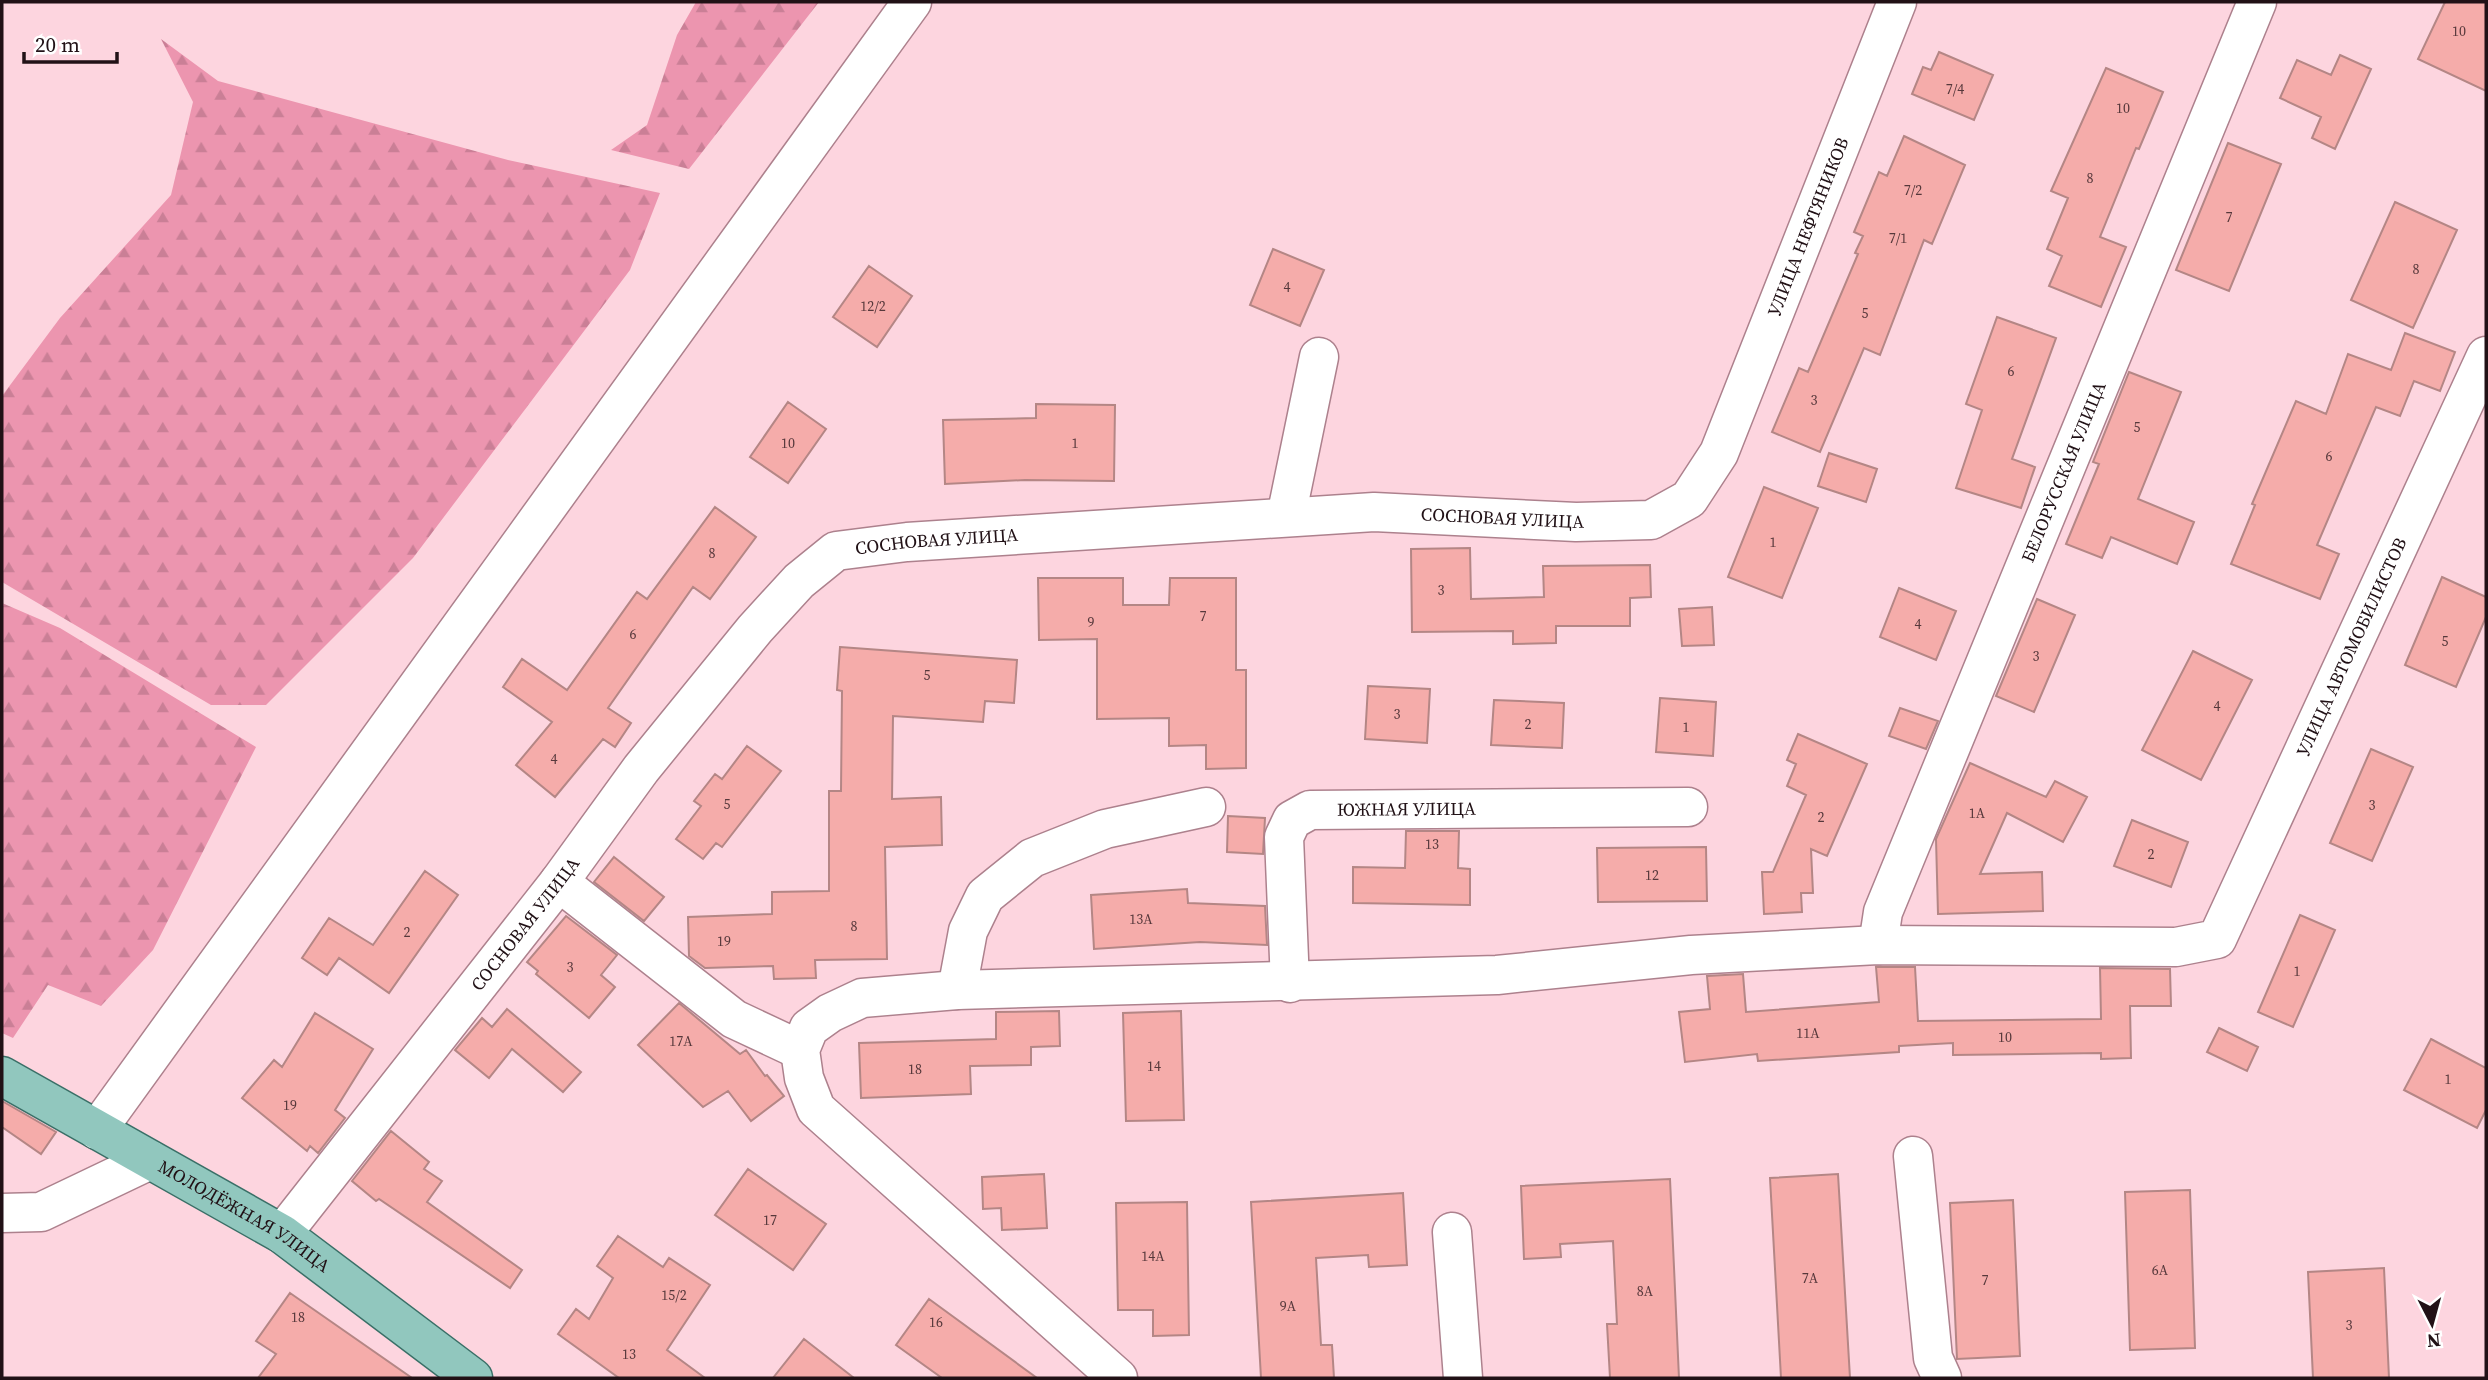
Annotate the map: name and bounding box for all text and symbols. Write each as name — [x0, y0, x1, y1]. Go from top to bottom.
scale bar — [24, 21, 117, 65]
house number: 10 — [2452, 21, 2466, 41]
text: 20 m — [35, 30, 80, 59]
house number: 7/4 — [1946, 79, 1964, 99]
house number: 10 — [2116, 98, 2130, 118]
street label: УЛИЦА НЕФТЯНИКОВ — [1761, 133, 1854, 320]
house number: 8 — [2087, 168, 2094, 188]
house number: 7/2 — [1904, 180, 1922, 200]
house number: 7 — [2226, 207, 2233, 227]
house number: 7/1 — [1889, 228, 1907, 248]
house number: 8 — [2413, 259, 2420, 279]
house number: 4 — [1284, 277, 1291, 297]
house number: 12/2 — [860, 296, 886, 316]
house number: 5 — [1862, 303, 1869, 323]
house number: 6 — [2008, 361, 2015, 381]
street label: БЕЛОРУССКАЯ УЛИЦА — [2015, 378, 2112, 566]
house number: 3 — [1811, 390, 1818, 410]
house number: 5 — [2134, 417, 2141, 437]
house number: 10 — [781, 433, 795, 453]
house number: 1 — [1072, 433, 1079, 453]
house number: 6 — [2326, 446, 2333, 466]
street label: СОСНОВАЯ УЛИЦА — [1420, 501, 1584, 534]
street label: СОСНОВАЯ УЛИЦА — [854, 522, 1019, 560]
house number: 1 — [1770, 532, 1777, 552]
street label: УЛИЦА АВТОМОБИЛИСТОВ — [2290, 533, 2413, 760]
house number: 8 — [709, 543, 716, 563]
house number: 3 — [1438, 580, 1445, 600]
house number: 7 — [1200, 606, 1207, 626]
house number: 9 — [1088, 612, 1095, 632]
house number: 4 — [1915, 614, 1922, 634]
house number: 6 — [630, 624, 637, 644]
house number: 5 — [2442, 631, 2449, 651]
house number: 3 — [2033, 646, 2040, 666]
house number: 5 — [924, 665, 931, 685]
house number: 4 — [2214, 696, 2221, 716]
house number: 3 — [1394, 704, 1401, 724]
house number: 2 — [1525, 714, 1532, 734]
house number: 1 — [1683, 717, 1690, 737]
house number: 4 — [551, 749, 558, 769]
house number: 5 — [724, 794, 731, 814]
house number: 3 — [2369, 795, 2376, 815]
street label: ЮЖНАЯ УЛИЦА — [1337, 796, 1476, 822]
house number: 1А — [1969, 803, 1986, 823]
house number: 2 — [1818, 807, 1825, 827]
house number: 13 — [1425, 834, 1439, 854]
house number: 2 — [2148, 844, 2155, 864]
street label: СОСНОВАЯ УЛИЦА — [465, 852, 585, 996]
house number: 12 — [1645, 865, 1659, 885]
house number: 13А — [1129, 909, 1153, 929]
house number: 8 — [851, 916, 858, 936]
house number: 2 — [404, 922, 411, 942]
house number: 19 — [717, 931, 731, 951]
house number: 3 — [567, 957, 574, 977]
house number: 1 — [2294, 961, 2301, 981]
house number: 11А — [1796, 1023, 1820, 1043]
house number: 10 — [1998, 1027, 2012, 1047]
house number: 17А — [669, 1031, 693, 1051]
house number: 14 — [1147, 1056, 1161, 1076]
house number: 18 — [908, 1059, 922, 1079]
house number: 1 — [2445, 1069, 2452, 1089]
house number: 19 — [283, 1095, 297, 1115]
street label: МОЛОДЁЖНАЯ УЛИЦА — [154, 1154, 336, 1278]
house number: 17 — [763, 1210, 777, 1230]
house number: 14А — [1141, 1246, 1165, 1266]
house number: 6А — [2152, 1260, 2169, 1280]
house number: 7А — [1802, 1268, 1819, 1288]
house number: 7 — [1982, 1270, 1989, 1290]
house number: 8А — [1637, 1281, 1654, 1301]
house number: 15/2 — [661, 1285, 687, 1305]
north arrow — [2397, 1289, 2467, 1359]
house number: 9А — [1280, 1296, 1297, 1316]
house number: 18 — [291, 1307, 305, 1327]
house number: 16 — [929, 1312, 943, 1332]
house number: 3 — [2346, 1315, 2353, 1335]
text: N — [2425, 1327, 2442, 1355]
house number: 13 — [622, 1344, 636, 1364]

